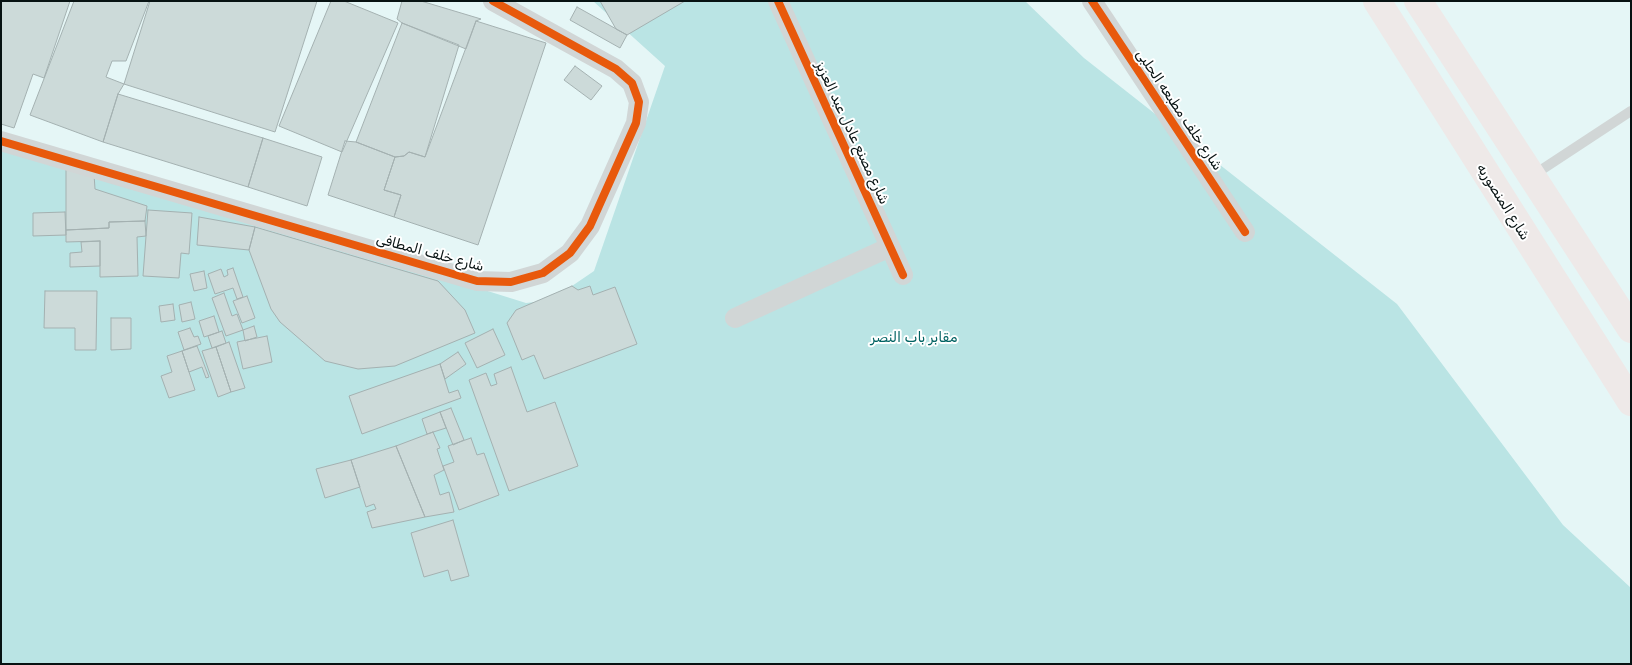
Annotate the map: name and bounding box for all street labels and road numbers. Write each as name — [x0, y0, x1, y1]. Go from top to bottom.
street label: شارع خلف مطبعه الحلبى — [1132, 46, 1226, 174]
street label: شارع مصنع عادل عبد العزيز — [811, 59, 893, 207]
street label: شارع المنصوريه — [1473, 161, 1533, 243]
street label: شارع خلف المطافى — [374, 231, 486, 275]

